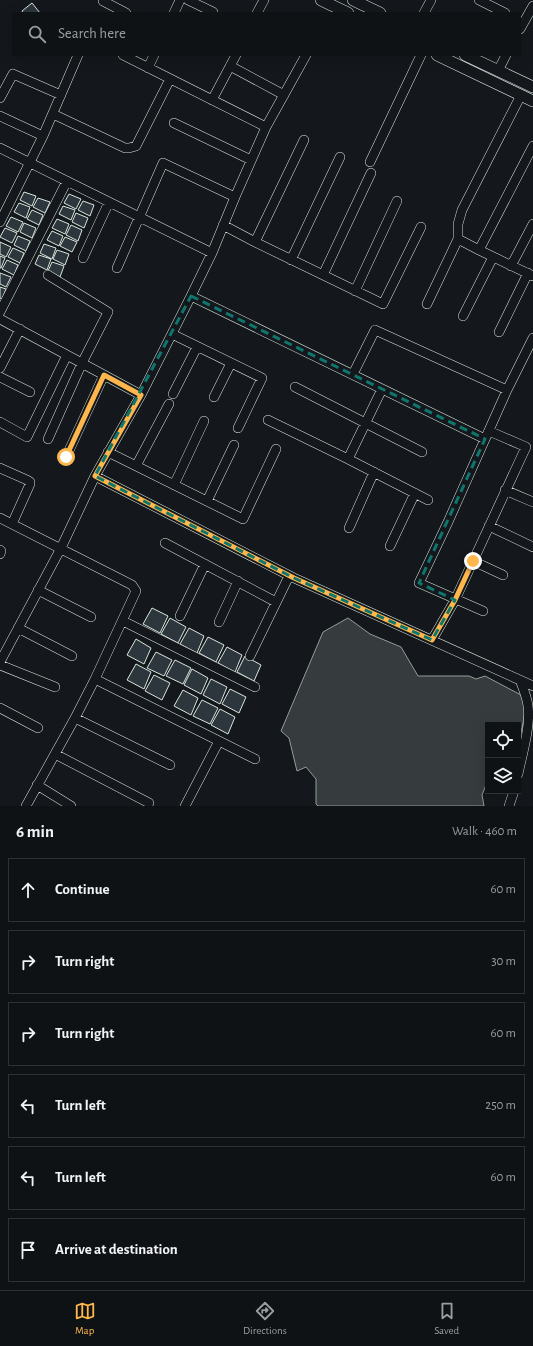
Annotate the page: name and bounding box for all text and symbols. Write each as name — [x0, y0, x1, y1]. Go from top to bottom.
search box — [12, 12, 521, 56]
icon: search — [26, 23, 48, 45]
text: Search here — [58, 26, 126, 41]
route start — [57, 448, 75, 466]
route end — [464, 552, 482, 570]
map controls — [485, 722, 521, 794]
button: locate — [485, 722, 521, 758]
button: layers — [485, 758, 521, 794]
text: 6 min — [16, 823, 54, 840]
text: Walk · 460 m — [452, 825, 517, 838]
icon: ahead — [17, 879, 39, 901]
text: Continue — [55, 882, 110, 897]
text: 60 m — [490, 883, 516, 896]
icon: right — [17, 951, 39, 973]
text: Turn right — [55, 954, 114, 969]
text: 30 m — [491, 955, 516, 968]
icon: right — [17, 1023, 39, 1045]
text: Turn right — [55, 1026, 114, 1041]
text: 60 m — [490, 1027, 516, 1040]
icon: left — [17, 1095, 39, 1117]
text: Turn left — [55, 1098, 106, 1113]
text: 250 m — [485, 1099, 516, 1112]
icon: left — [17, 1167, 39, 1189]
text: Turn left — [55, 1170, 106, 1185]
text: 60 m — [490, 1171, 516, 1184]
icon: arrive — [17, 1239, 39, 1261]
text: Arrive at destination — [55, 1242, 178, 1257]
tab: Map — [74, 1300, 96, 1337]
tab: Directions — [243, 1300, 287, 1337]
tab: Saved — [434, 1300, 459, 1337]

